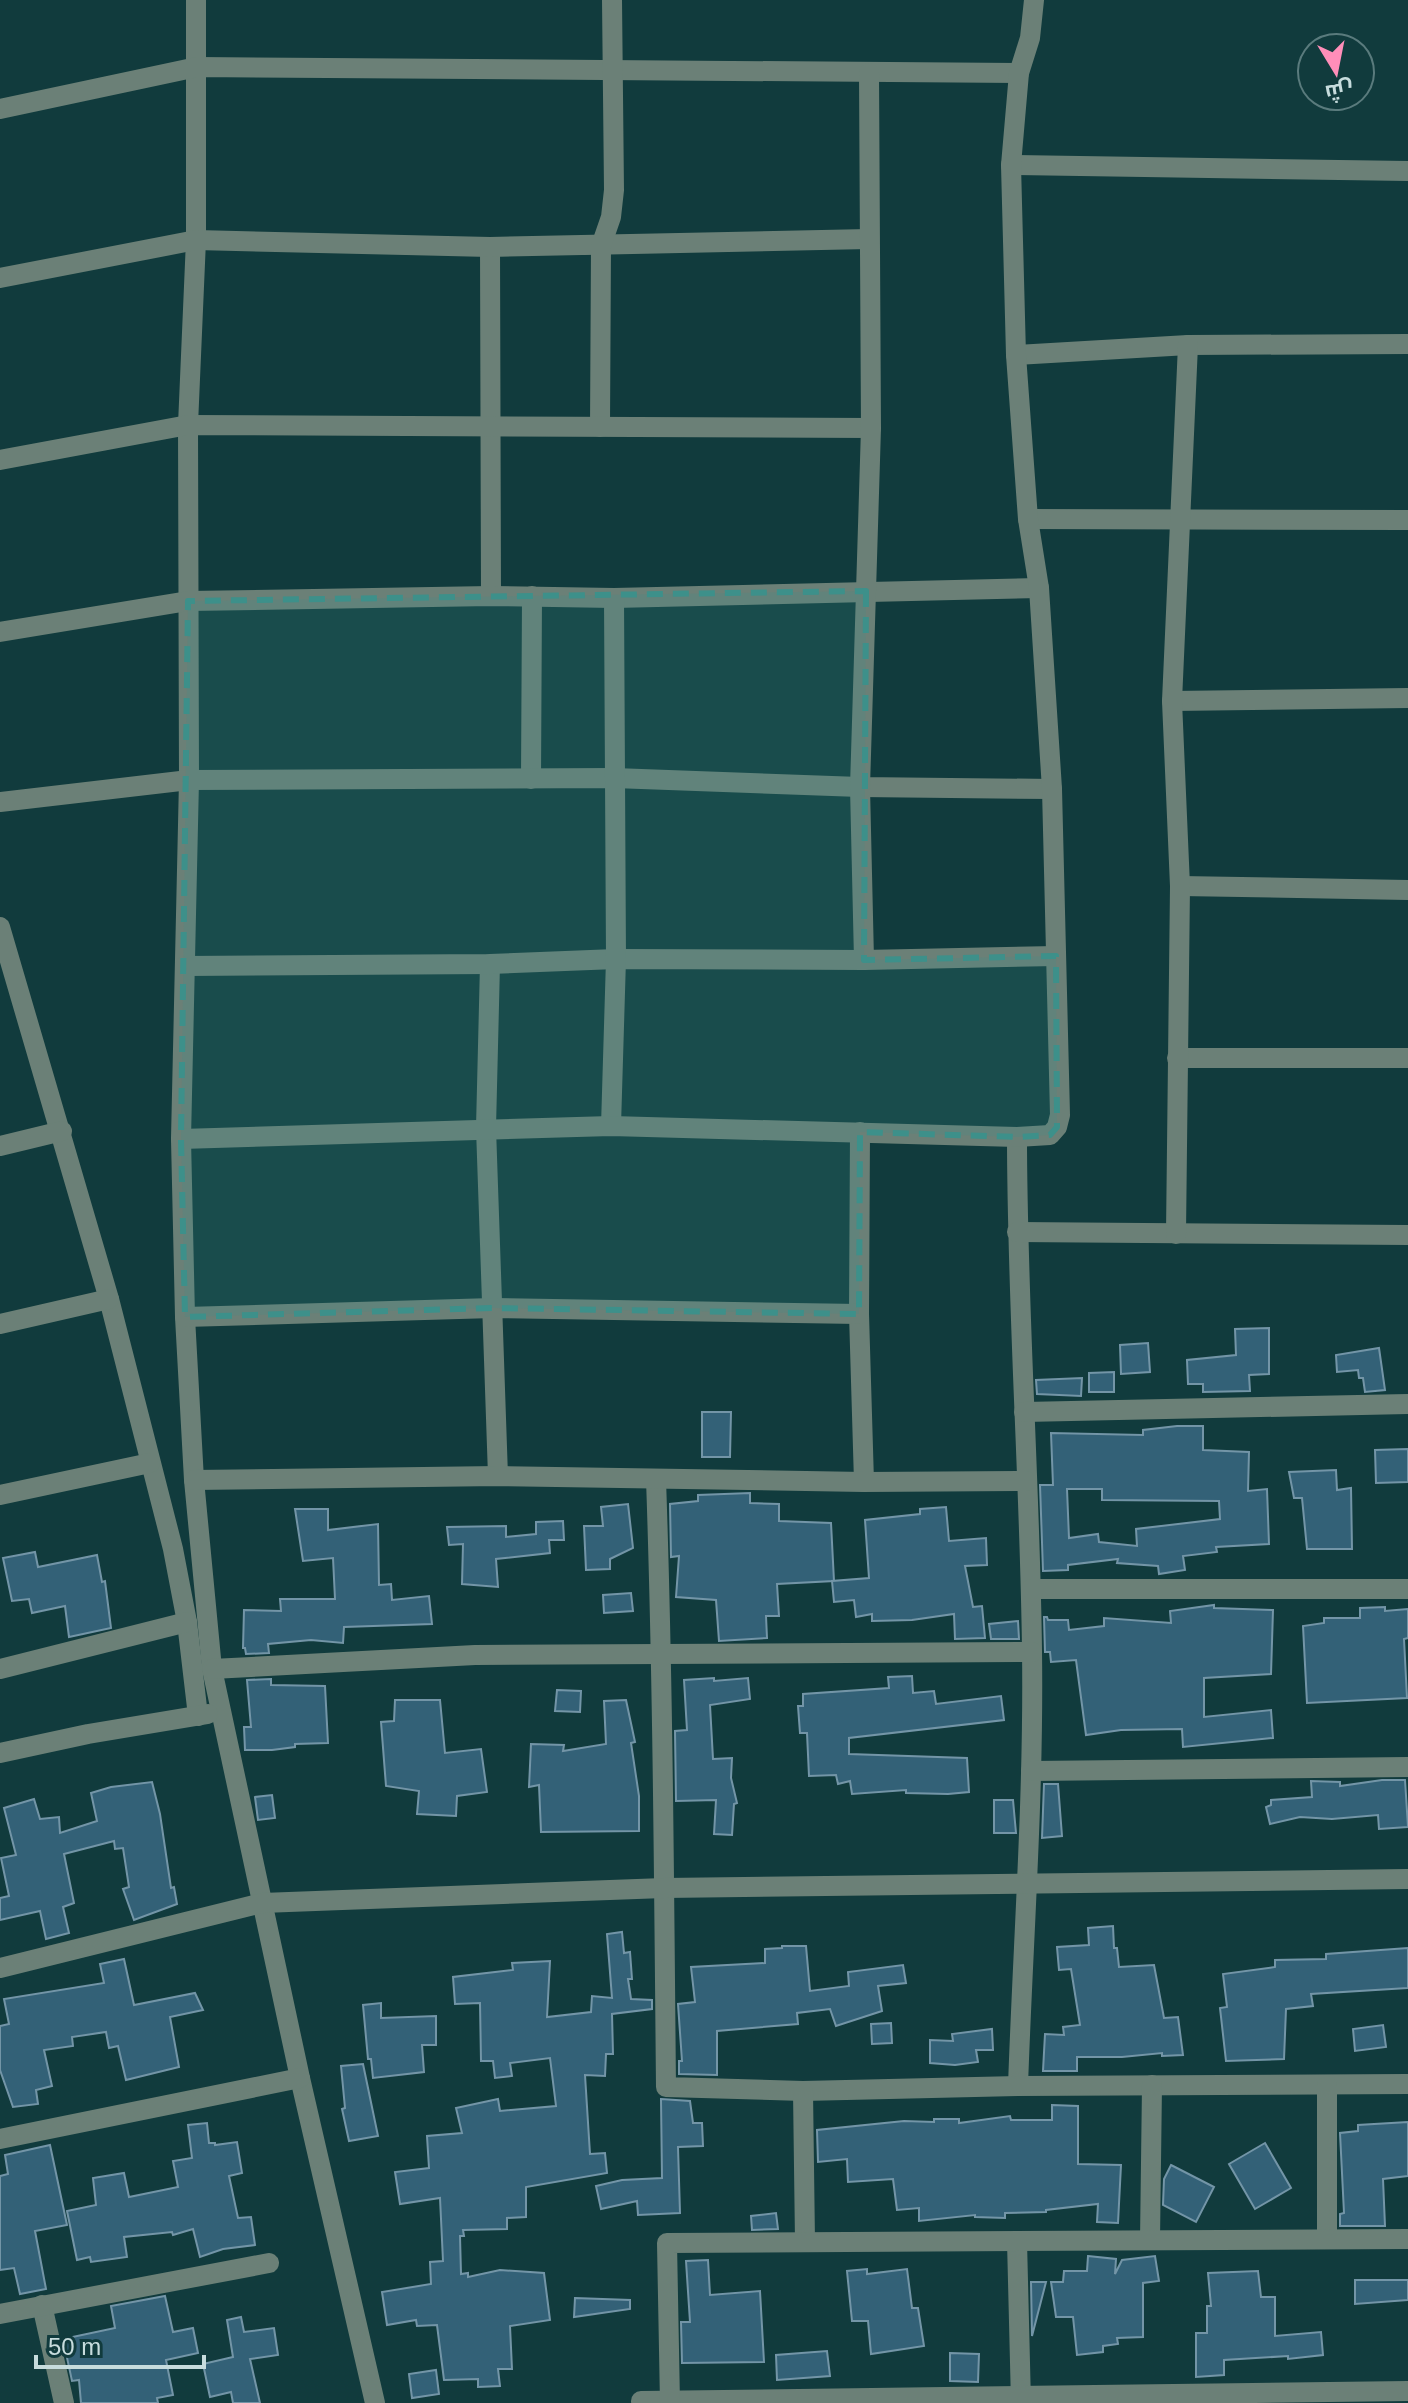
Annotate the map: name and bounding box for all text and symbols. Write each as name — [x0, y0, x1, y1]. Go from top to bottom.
north arrow — [1296, 32, 1376, 112]
text: ش — [1323, 75, 1355, 106]
scale bar — [36, 2319, 204, 2369]
text: 50 m — [48, 2333, 101, 2360]

